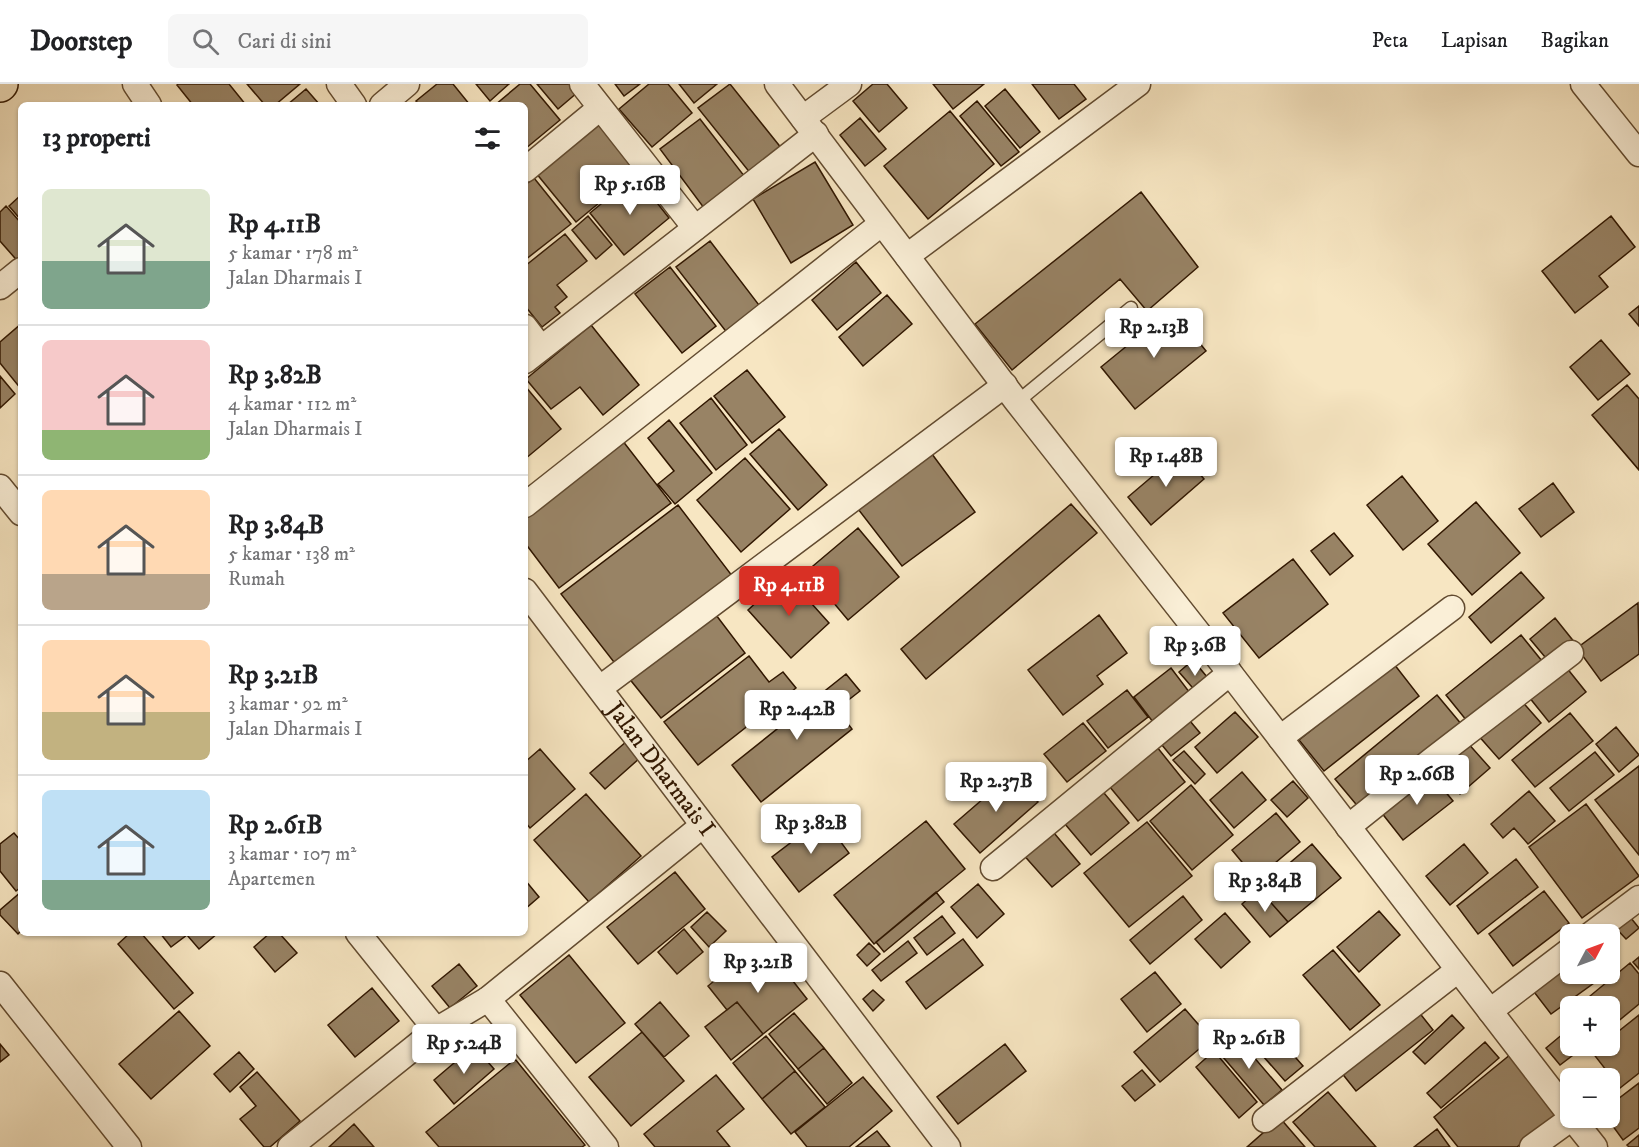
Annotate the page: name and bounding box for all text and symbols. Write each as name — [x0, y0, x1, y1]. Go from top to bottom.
search box — [168, 14, 588, 68]
text: Doorstep — [30, 24, 132, 59]
icon: search — [189, 25, 222, 58]
text: Cari di sini — [237, 28, 332, 55]
text: Peta — [1372, 28, 1408, 54]
text: Lapisan — [1441, 28, 1508, 54]
text: Bagikan — [1541, 28, 1609, 54]
text: 13 properti — [42, 122, 151, 155]
icon: filters — [471, 122, 504, 155]
pin: Rp 5.16B — [568, 165, 692, 216]
text: Rp 5.16B — [594, 172, 666, 197]
text: Rp 4.11B — [228, 208, 321, 241]
icon: home — [90, 213, 162, 285]
text: 5 kamar · 178 m² — [228, 241, 358, 266]
text: Jalan Dharmais I — [228, 266, 362, 291]
pin: Rp 2.13B — [1092, 308, 1216, 359]
text: Rp 2.13B — [1119, 315, 1189, 340]
text: Rp 3.82B — [228, 359, 322, 392]
icon: home — [90, 364, 162, 436]
text: 4 kamar · 112 m² — [228, 392, 356, 417]
text: Jalan Dharmais I — [228, 417, 362, 442]
pin: Rp 1.48B — [1104, 437, 1228, 488]
text: Rp 1.48B — [1129, 444, 1203, 469]
text: Rp 3.84B — [228, 509, 324, 542]
icon: home — [90, 514, 162, 586]
text: 5 kamar · 138 m² — [228, 542, 355, 567]
pin: Rp 4.11B — [727, 566, 851, 617]
text: Rumah — [228, 567, 285, 592]
text: Rp 4.11B — [753, 573, 825, 598]
pin: Rp 3.6B — [1140, 626, 1250, 677]
text: Rp 3.6B — [1164, 633, 1226, 658]
text: Rp 3.21B — [228, 659, 319, 692]
icon: home — [90, 664, 162, 736]
pin: Rp 2.42B — [735, 690, 859, 741]
text: 3 kamar · 92 m² — [228, 692, 348, 717]
street label: Jalan Dharmais I — [599, 694, 721, 843]
text: Rp 2.42B — [759, 697, 835, 722]
text: Jalan Dharmais I — [228, 717, 362, 742]
pin: Rp 2.66B — [1355, 755, 1479, 806]
pin: Rp 2.37B — [934, 762, 1058, 813]
text: Rp 2.66B — [1379, 762, 1455, 787]
text: Rp 2.37B — [959, 769, 1033, 794]
pin: Rp 3.82B — [749, 804, 873, 855]
text: Rp 2.61B — [228, 809, 323, 842]
text: Rp 3.82B — [775, 811, 847, 836]
icon: home — [90, 814, 162, 886]
text: 3 kamar · 107 m² — [228, 842, 356, 867]
pin: Rp 3.84B — [1203, 862, 1327, 913]
text: Apartemen — [228, 867, 315, 892]
text: Rp 3.84B — [1228, 869, 1302, 894]
north arrow — [1560, 924, 1620, 984]
map controls — [1560, 924, 1620, 1128]
pin: Rp 3.21B — [696, 943, 820, 994]
text: Rp 3.21B — [723, 950, 793, 975]
button: + — [1560, 996, 1620, 1056]
pin: Rp 2.61B — [1187, 1019, 1311, 1070]
pin: Rp 5.24B — [402, 1024, 526, 1075]
text: Rp 2.61B — [1213, 1026, 1285, 1051]
text: Rp 5.24B — [426, 1031, 502, 1056]
button: − — [1560, 1068, 1620, 1128]

